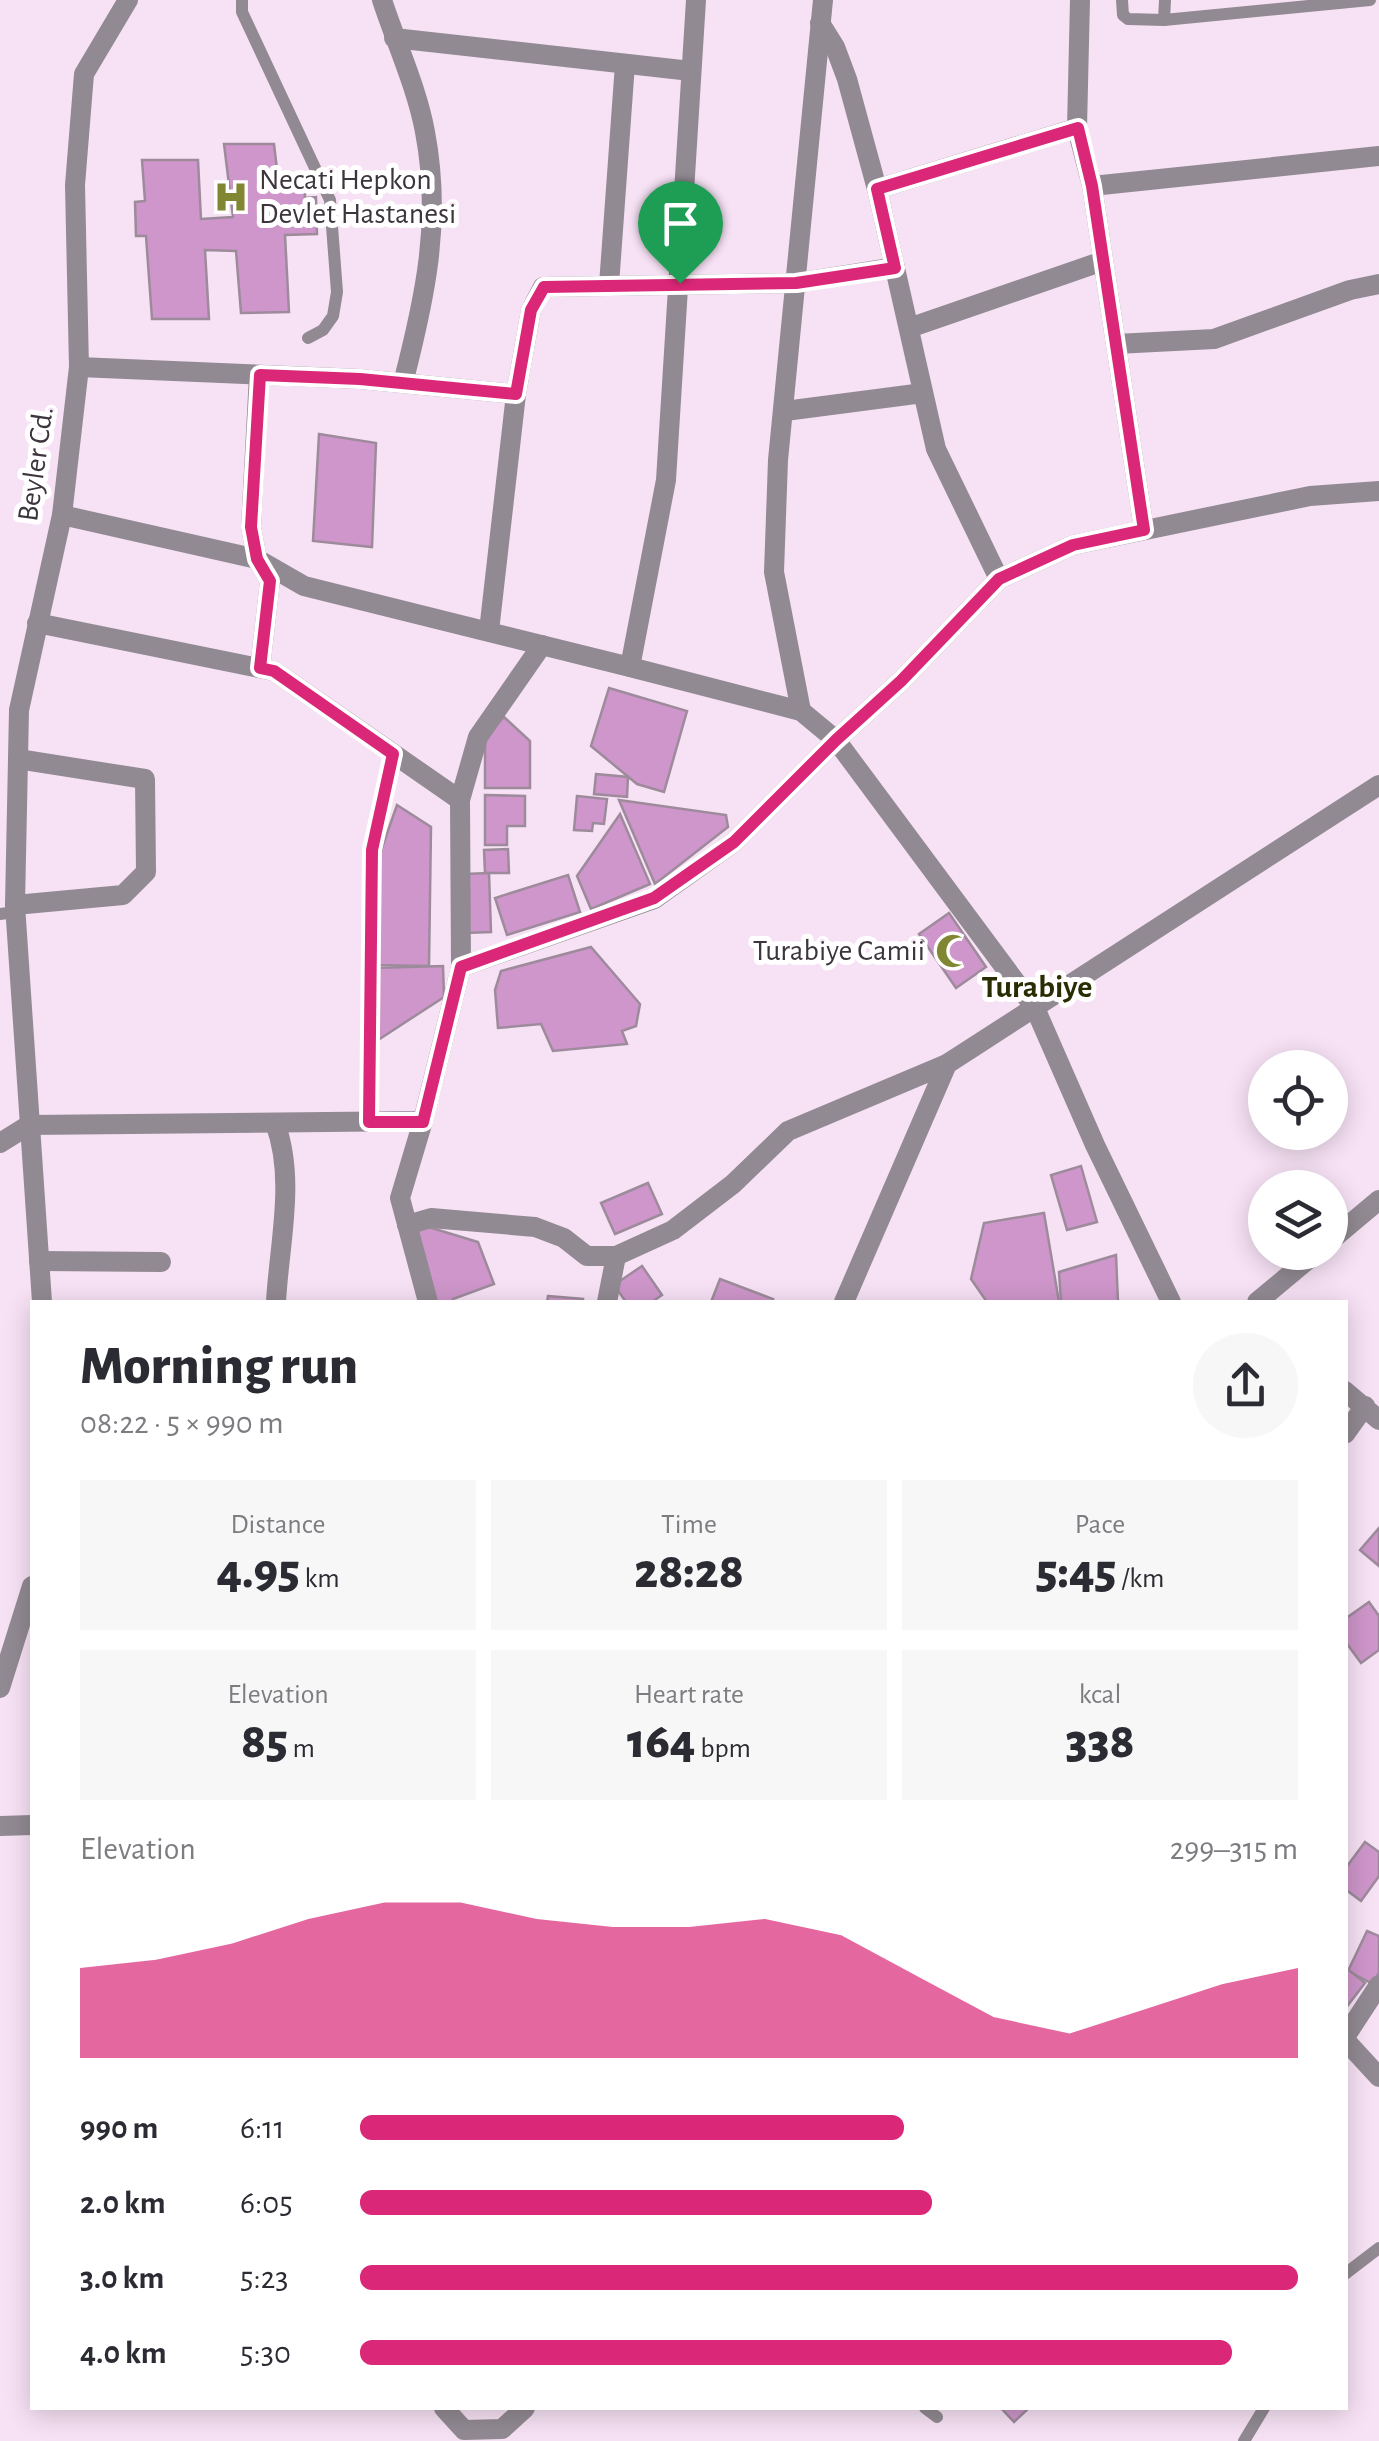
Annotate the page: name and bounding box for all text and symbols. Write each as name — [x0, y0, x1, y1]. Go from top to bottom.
place label: Necati Hepkon Devlet Hastanesi — [259, 165, 456, 229]
hospital icon: Necati Hepkon Devlet Hastanesi — [212, 178, 250, 216]
pin — [638, 181, 723, 284]
icon: arrive — [653, 196, 708, 251]
street label: Beyler Cd. — [13, 405, 59, 523]
mosque icon: Turabiye Camii — [934, 932, 972, 970]
place label: Turabiye Camii — [753, 936, 925, 966]
district label: Turabiye — [982, 971, 1092, 1003]
map controls — [1248, 1050, 1348, 1270]
button: locate — [1248, 1050, 1348, 1150]
button: layers — [1248, 1170, 1348, 1270]
button: share — [1193, 1333, 1298, 1438]
text: Morning run — [80, 1339, 358, 1394]
text: 08:22 · 5 × 990 m — [80, 1407, 284, 1439]
text: Distance — [231, 1511, 325, 1539]
text: Time — [661, 1511, 717, 1539]
text: Pace — [1075, 1511, 1125, 1539]
text: 4.95 — [216, 1547, 300, 1597]
text: 28:28 — [634, 1547, 744, 1597]
text: 5:45 — [1036, 1547, 1117, 1597]
text: km — [300, 1565, 340, 1593]
text: /km — [1117, 1565, 1164, 1593]
text: Elevation — [227, 1681, 329, 1709]
text: Heart rate — [634, 1681, 744, 1709]
text: kcal — [1079, 1681, 1121, 1709]
text: 85 — [241, 1717, 288, 1767]
text: 164 — [627, 1717, 696, 1767]
text: 338 — [1065, 1717, 1135, 1767]
text: m — [288, 1735, 315, 1763]
text: bpm — [696, 1735, 751, 1763]
text: Elevation — [80, 1833, 196, 1865]
text: 299–315 m — [1170, 1833, 1298, 1865]
text: 990 m — [80, 2112, 158, 2144]
text: 6:11 — [240, 2112, 284, 2144]
text: 2.0 km — [80, 2187, 166, 2219]
text: 6:05 — [240, 2187, 293, 2219]
text: 3.0 km — [80, 2262, 164, 2294]
text: 5:23 — [240, 2262, 288, 2294]
text: 4.0 km — [80, 2337, 167, 2369]
text: 5:30 — [240, 2337, 291, 2369]

